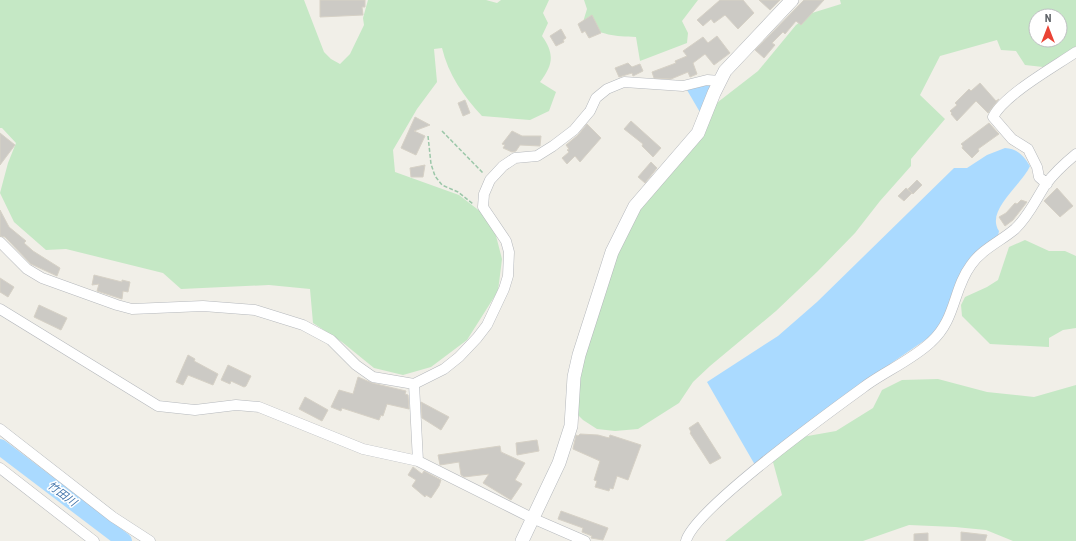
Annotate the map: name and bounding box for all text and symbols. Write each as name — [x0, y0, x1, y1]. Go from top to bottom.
north arrow — [1028, 8, 1068, 48]
text: N — [1045, 12, 1052, 25]
water label: 竹田川 — [45, 479, 80, 510]

